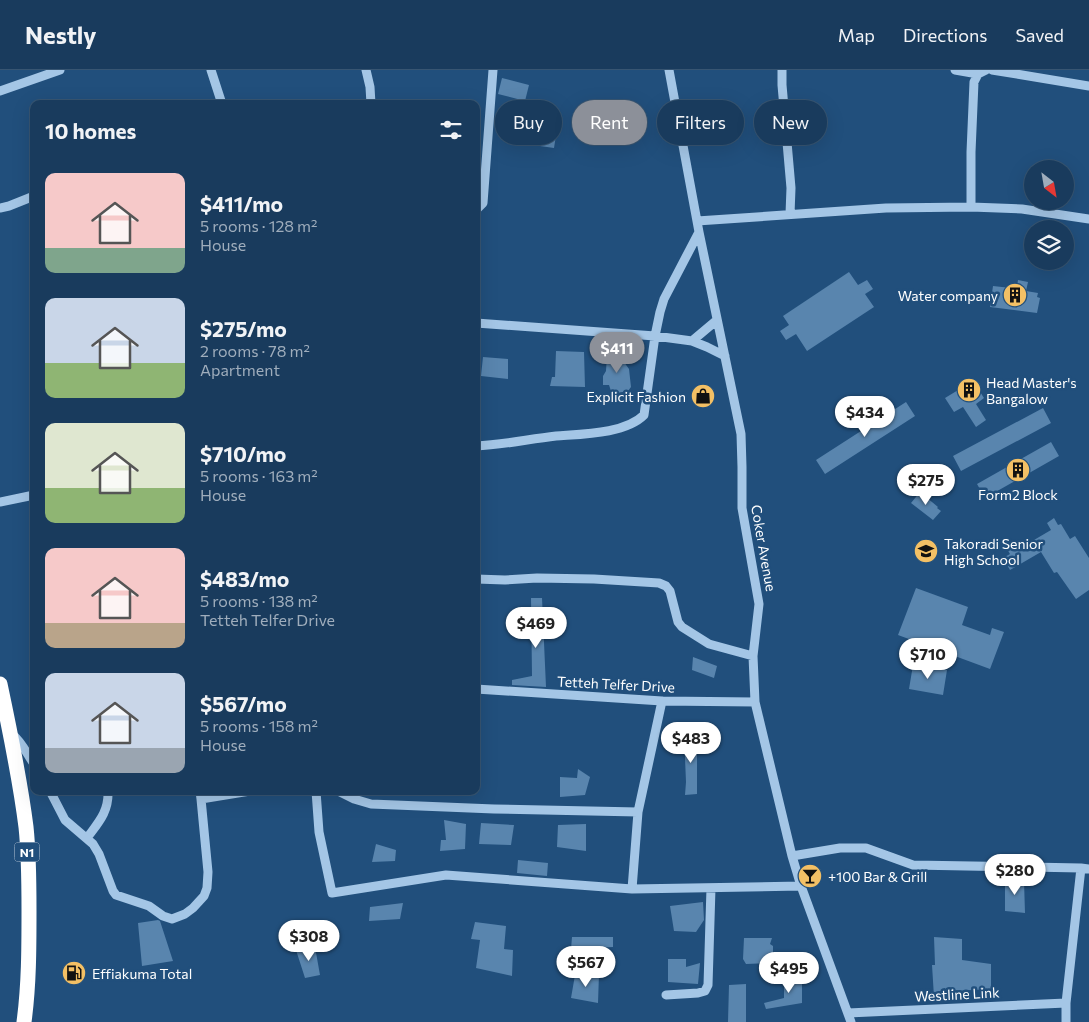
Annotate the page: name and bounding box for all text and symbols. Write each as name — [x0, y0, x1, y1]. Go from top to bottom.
text: Nestly — [25, 20, 97, 49]
text: Map — [838, 24, 875, 46]
text: Directions — [903, 24, 987, 46]
text: Saved — [1015, 24, 1064, 46]
chip: Buy — [495, 100, 562, 145]
chip: Rent — [572, 100, 647, 145]
chip: Filters — [657, 100, 744, 145]
chip: New — [754, 100, 827, 145]
icon: filters — [437, 116, 465, 144]
text: 10 homes — [45, 118, 136, 143]
north arrow — [1024, 160, 1074, 210]
map controls — [1024, 160, 1074, 270]
text: $411/mo — [200, 191, 283, 216]
icon: home — [85, 193, 145, 253]
text: 5 rooms · 128 m² — [200, 216, 317, 235]
button: layers — [1024, 220, 1074, 270]
text: House — [200, 235, 246, 254]
building icon: Water company — [1002, 282, 1028, 308]
place label: Water company — [898, 287, 998, 304]
text: $275/mo — [200, 316, 287, 341]
icon: home — [85, 318, 145, 378]
pin: $411 — [587, 332, 647, 374]
text: $411 — [600, 338, 634, 357]
text: 2 rooms · 78 m² — [200, 341, 310, 360]
text: Apartment — [200, 360, 280, 379]
place label: Head Master's Bangalow — [986, 374, 1077, 407]
building icon: Head Master's Bangalow — [956, 377, 982, 403]
shop icon: Explicit Fashion — [690, 383, 716, 409]
place label: Explicit Fashion — [586, 388, 686, 405]
pin: $434 — [835, 396, 895, 438]
text: $434 — [846, 402, 884, 421]
text: $710/mo — [200, 441, 286, 466]
icon: home — [85, 443, 145, 503]
building icon: Form2 Block — [1005, 457, 1031, 483]
pin: $275 — [896, 464, 956, 506]
text: 5 rooms · 163 m² — [200, 466, 318, 485]
text: $275 — [908, 470, 944, 489]
text: House — [200, 485, 246, 504]
place label: Form2 Block — [978, 486, 1058, 503]
street label: Coker Avenue — [748, 503, 780, 593]
place label: Takoradi Senior High School — [944, 535, 1043, 568]
school or university icon: Takoradi Senior High School — [913, 538, 939, 564]
text: $483/mo — [200, 566, 289, 591]
icon: home — [85, 568, 145, 628]
text: 5 rooms · 138 m² — [200, 591, 318, 610]
pin: $469 — [506, 606, 566, 649]
text: Tetteh Telfer Drive — [200, 610, 335, 629]
text: $469 — [517, 613, 555, 632]
pin: $710 — [898, 638, 958, 680]
text: $710 — [910, 644, 946, 663]
street label: Tetteh Telfer Drive — [557, 672, 675, 696]
text: $567/mo — [200, 691, 287, 716]
icon: home — [85, 693, 145, 753]
text: 5 rooms · 158 m² — [200, 716, 318, 735]
pin: $483 — [661, 722, 721, 764]
text: $483 — [672, 728, 710, 747]
text: House — [200, 735, 246, 754]
road number: N1 — [15, 842, 40, 862]
pin: $280 — [985, 854, 1045, 896]
text: $280 — [996, 860, 1034, 879]
bar icon: +100 Bar & Grill — [797, 863, 823, 889]
place label: +100 Bar & Grill — [828, 868, 927, 885]
pin: $308 — [279, 920, 339, 962]
text: $308 — [289, 926, 329, 945]
pin: $567 — [556, 946, 616, 988]
text: $567 — [567, 952, 605, 971]
pin: $495 — [759, 952, 819, 994]
text: $495 — [770, 958, 808, 977]
fuel station icon: Effiakuma Total — [61, 960, 87, 986]
place label: Effiakuma Total — [92, 965, 192, 982]
street label: Westline Link — [914, 983, 1000, 1005]

